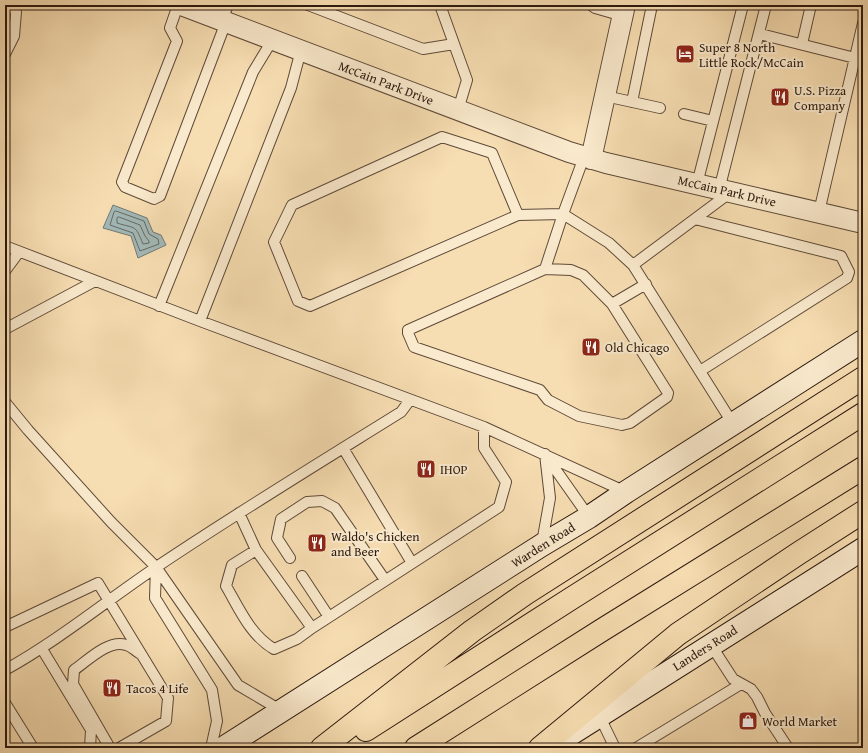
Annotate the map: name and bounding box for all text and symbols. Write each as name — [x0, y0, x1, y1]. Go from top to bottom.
place label: Super 8 North Little Rock/McCain — [699, 38, 804, 72]
hotel icon: Super 8 North Little Rock/McCain — [674, 43, 696, 65]
street label: McCain Park Drive — [336, 56, 436, 110]
place label: U.S. Pizza Company — [794, 81, 847, 115]
restaurant icon: U.S. Pizza Company — [769, 86, 791, 108]
street label: McCain Park Drive — [676, 170, 778, 212]
restaurant icon: Old Chicago — [580, 336, 602, 358]
place label: Old Chicago — [605, 338, 670, 357]
restaurant icon: IHOP — [415, 458, 437, 480]
place label: IHOP — [440, 460, 468, 479]
street label: Warden Road — [507, 518, 579, 572]
place label: Waldo's Chicken and Beer — [331, 527, 420, 561]
restaurant icon: Waldo's Chicken and Beer — [306, 532, 328, 554]
street label: Landers Road — [669, 620, 741, 676]
restaurant icon: Tacos 4 Life — [101, 677, 123, 699]
place label: Tacos 4 Life — [126, 679, 189, 698]
shop icon: World Market — [737, 710, 759, 732]
place label: World Market — [762, 712, 838, 731]

